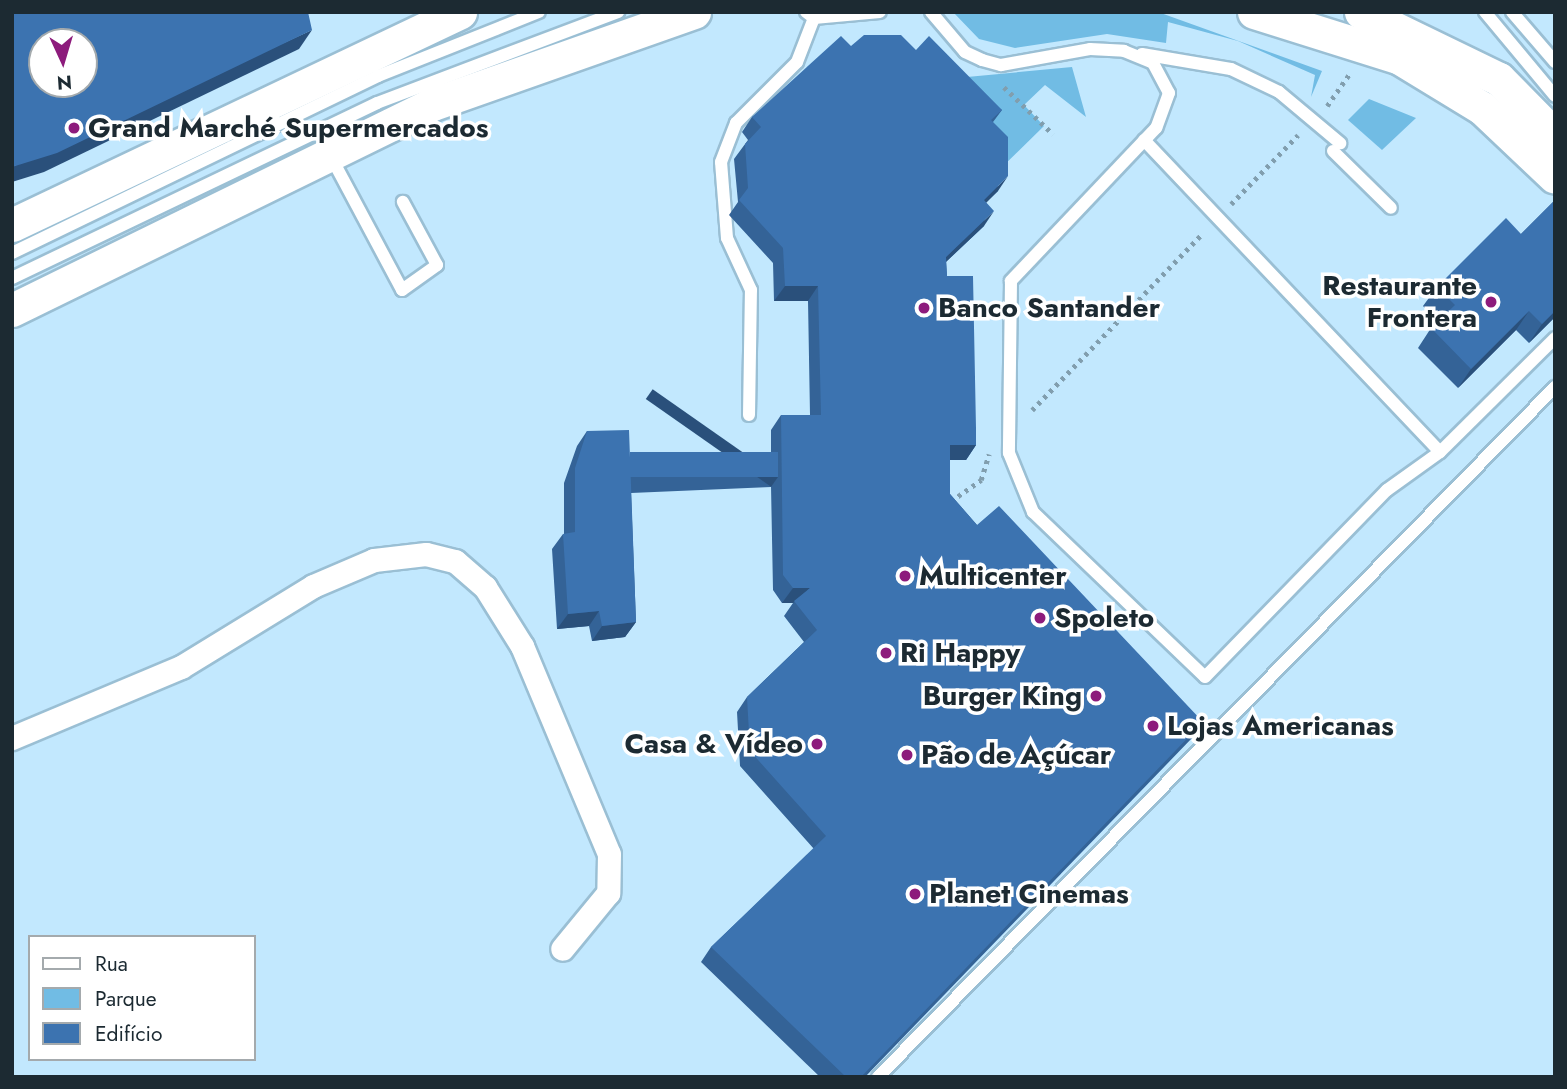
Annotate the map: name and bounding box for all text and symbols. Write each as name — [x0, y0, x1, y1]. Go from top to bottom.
north arrow — [28, 28, 98, 98]
text: N — [56, 68, 73, 96]
place label: Grand Marché Supermercados — [88, 111, 489, 145]
marker: Grand Marché Supermercados — [66, 120, 82, 136]
place label: Restaurante Frontera — [1322, 269, 1477, 335]
place label: Banco Santander — [938, 291, 1160, 325]
marker: Restaurante Frontera — [1483, 294, 1499, 310]
marker: Banco Santander — [916, 300, 932, 316]
place label: Multicenter — [919, 559, 1067, 593]
marker: Multicenter — [897, 568, 913, 584]
place label: Spoleto — [1054, 601, 1154, 635]
marker: Spoleto — [1032, 610, 1048, 626]
place label: Ri Happy — [900, 636, 1020, 670]
marker: Ri Happy — [878, 645, 894, 661]
place label: Burger King — [923, 679, 1082, 713]
marker: Burger King — [1088, 688, 1104, 704]
place label: Lojas Americanas — [1167, 709, 1394, 743]
marker: Lojas Americanas — [1145, 718, 1161, 734]
place label: Casa & Vídeo — [624, 727, 803, 761]
marker: Casa & Vídeo — [809, 736, 825, 752]
place label: Pão de Açúcar — [921, 738, 1111, 772]
marker: Pão de Açúcar — [899, 747, 915, 763]
place label: Planet Cinemas — [929, 877, 1129, 911]
marker: Planet Cinemas — [907, 886, 923, 902]
legend — [28, 935, 256, 1061]
text: Rua — [95, 949, 128, 979]
text: Parque — [95, 984, 157, 1014]
text: Edifício — [95, 1019, 162, 1049]

